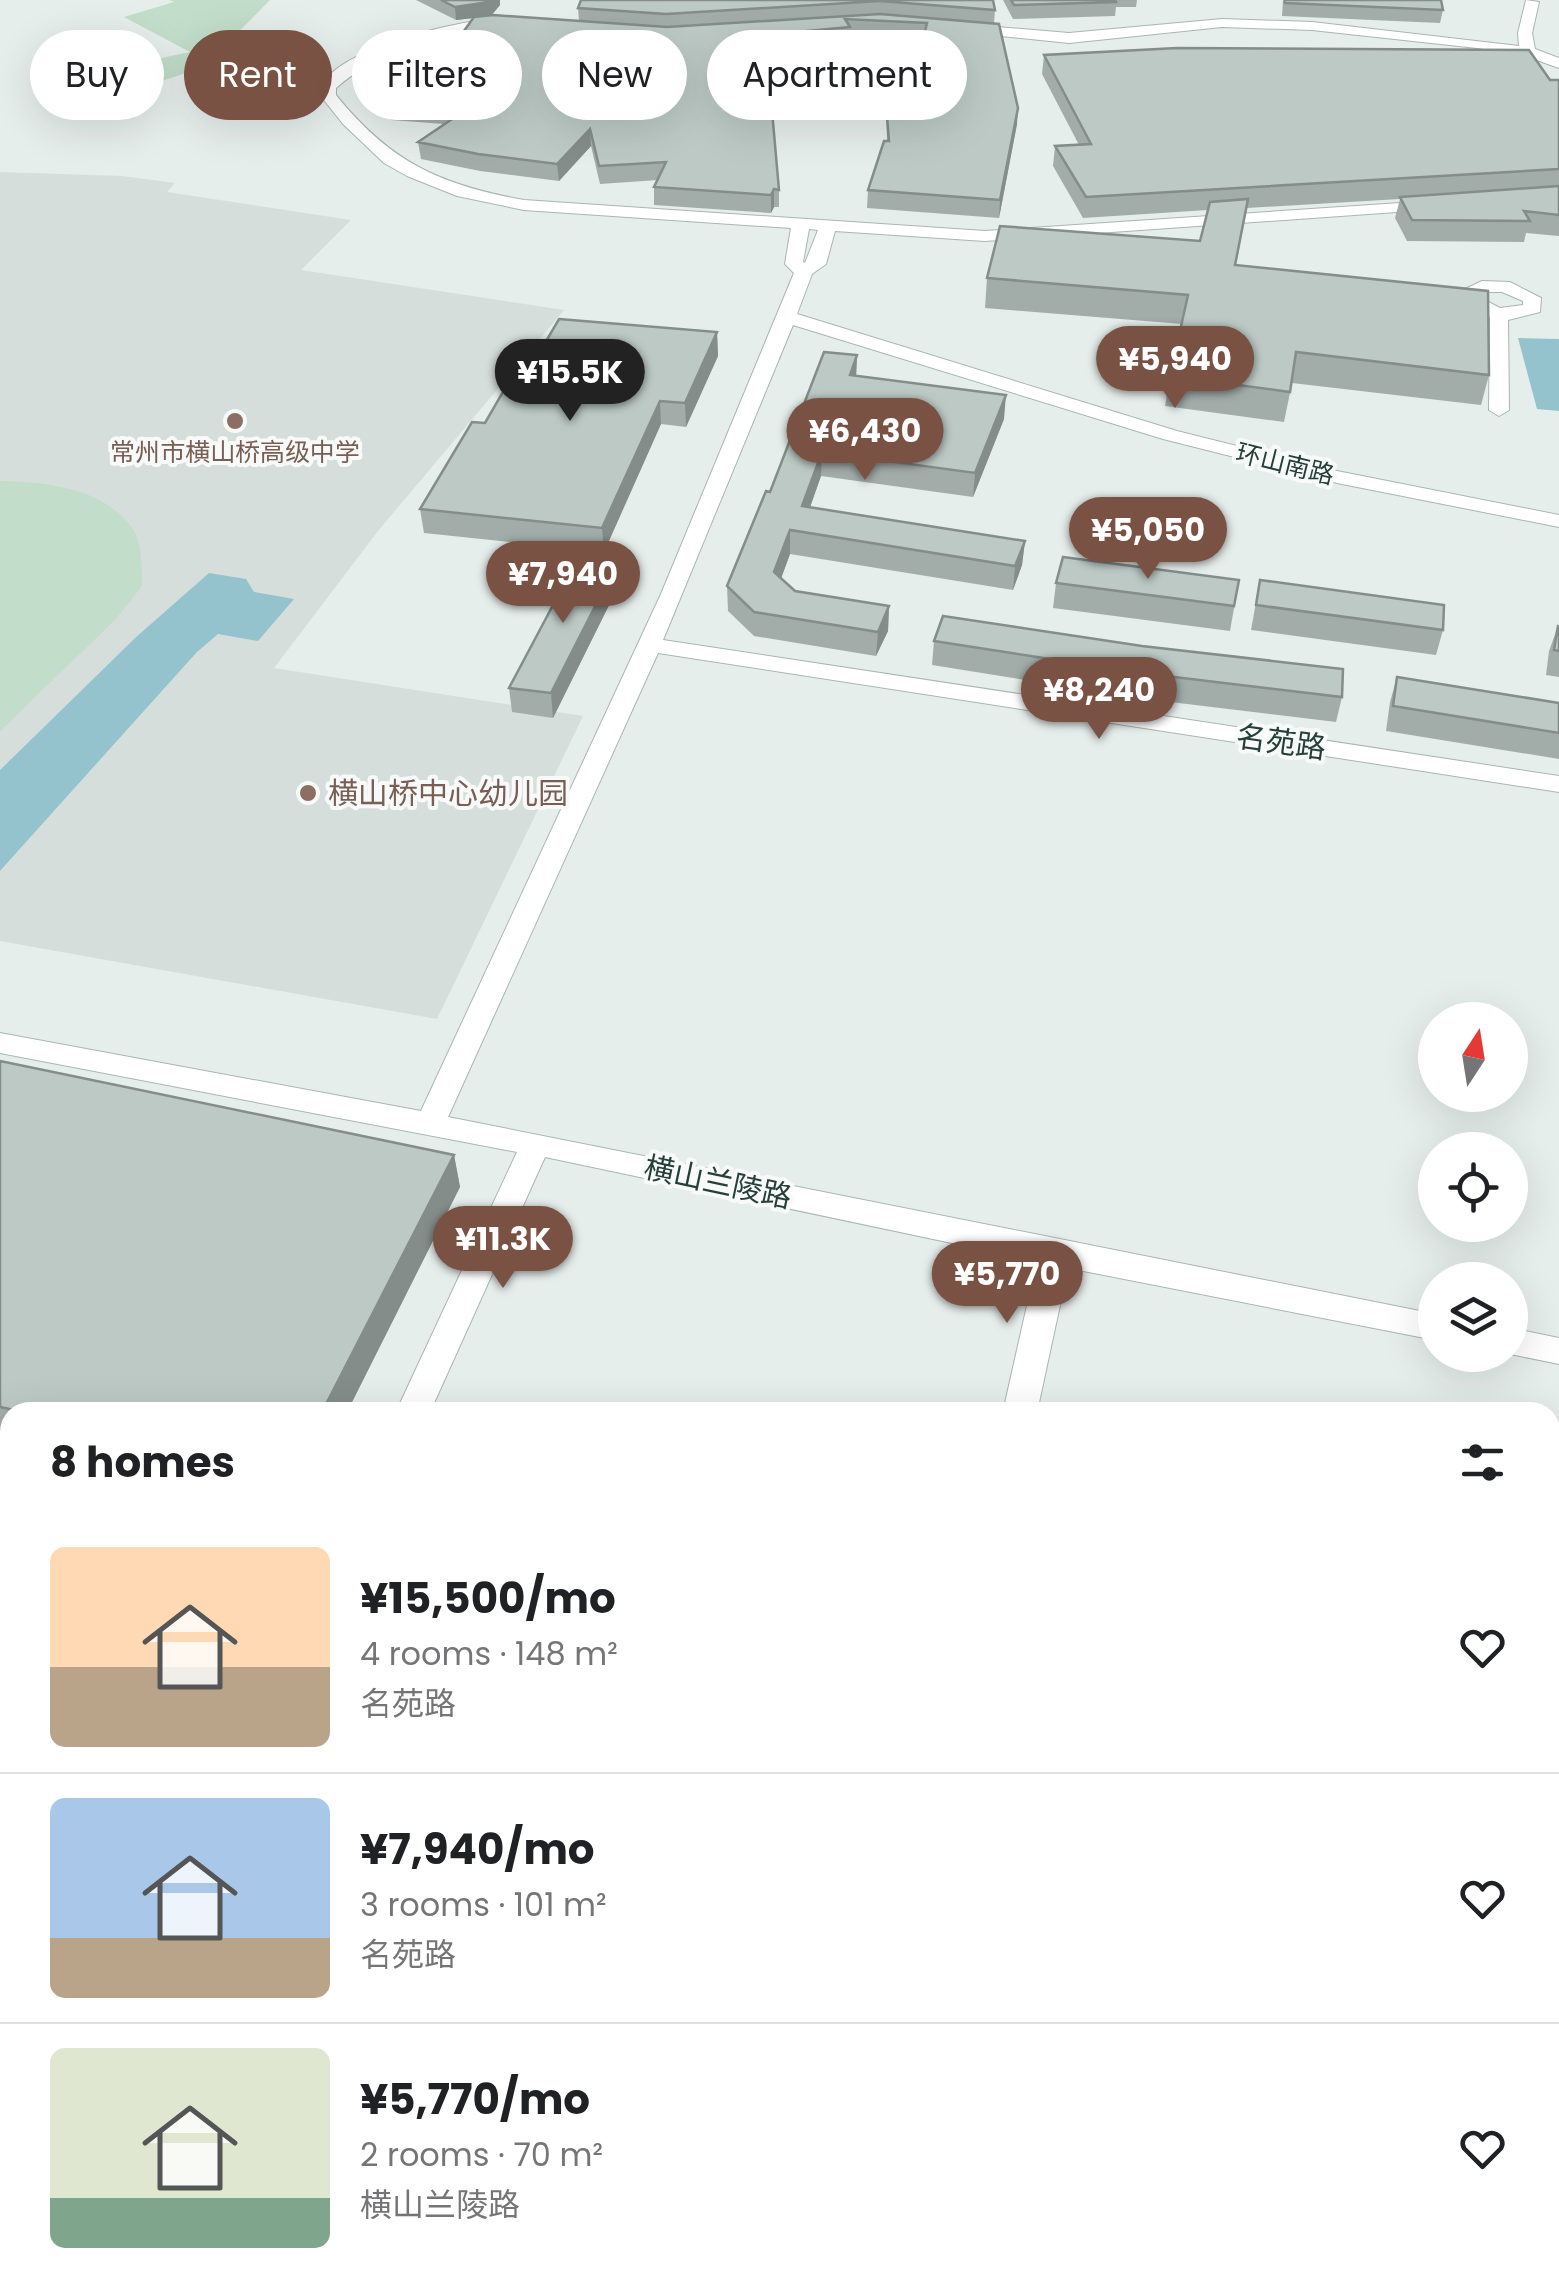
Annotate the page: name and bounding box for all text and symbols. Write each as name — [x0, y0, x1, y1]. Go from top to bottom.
chip: Buy — [30, 30, 164, 120]
chip: Rent — [184, 30, 332, 120]
chip: Filters — [352, 30, 522, 120]
chip: New — [542, 30, 687, 120]
chip: Apartment — [707, 30, 967, 120]
pin: ¥5,940 — [1094, 326, 1256, 411]
text: ¥5,940 — [1118, 336, 1232, 381]
pin: ¥15.5K — [489, 339, 651, 424]
text: ¥15.5K — [517, 349, 623, 394]
pin: ¥6,430 — [784, 398, 946, 483]
text: ¥6,430 — [809, 408, 921, 453]
marker: 常州市横山桥高级中学 — [224, 410, 246, 432]
place label: 常州市横山桥高级中学 — [110, 435, 360, 470]
street label: 环山南路 — [1232, 435, 1338, 493]
pin: ¥5,050 — [1067, 497, 1229, 582]
text: ¥5,050 — [1091, 507, 1205, 552]
pin: ¥7,940 — [482, 541, 644, 626]
text: ¥7,940 — [508, 551, 618, 596]
pin: ¥8,240 — [1018, 657, 1180, 742]
text: ¥8,240 — [1043, 667, 1155, 712]
street label: 名苑路 — [1233, 714, 1329, 770]
place label: 横山桥中心幼儿园 — [328, 772, 568, 815]
marker: 横山桥中心幼儿园 — [297, 782, 319, 804]
north arrow — [1418, 1002, 1528, 1112]
map controls — [1418, 1002, 1528, 1372]
button: locate — [1418, 1132, 1528, 1242]
street label: 横山兰陵路 — [640, 1145, 796, 1219]
pin: ¥11.3K — [422, 1206, 584, 1291]
text: ¥11.3K — [455, 1216, 551, 1261]
pin: ¥5,770 — [926, 1241, 1088, 1326]
text: ¥5,770 — [954, 1251, 1060, 1296]
button: layers — [1418, 1262, 1528, 1372]
text: 8 homes — [50, 1433, 235, 1492]
icon: filters — [1455, 1435, 1510, 1490]
text: ¥15,500/mo — [360, 1569, 616, 1628]
icon: home — [130, 1587, 250, 1707]
icon: heart — [1455, 1620, 1510, 1675]
text: 4 rooms · 148 m² — [360, 1631, 618, 1676]
text: 名苑路 — [360, 1681, 456, 1726]
text: ¥7,940/mo — [360, 1820, 595, 1879]
icon: home — [130, 1838, 250, 1958]
icon: heart — [1455, 1871, 1510, 1926]
text: 3 rooms · 101 m² — [360, 1882, 606, 1927]
text: 名苑路 — [360, 1932, 456, 1977]
text: ¥5,770/mo — [360, 2070, 590, 2129]
icon: home — [130, 2088, 250, 2208]
icon: heart — [1455, 2121, 1510, 2176]
text: 2 rooms · 70 m² — [360, 2132, 603, 2177]
text: 横山兰陵路 — [360, 2182, 520, 2227]

